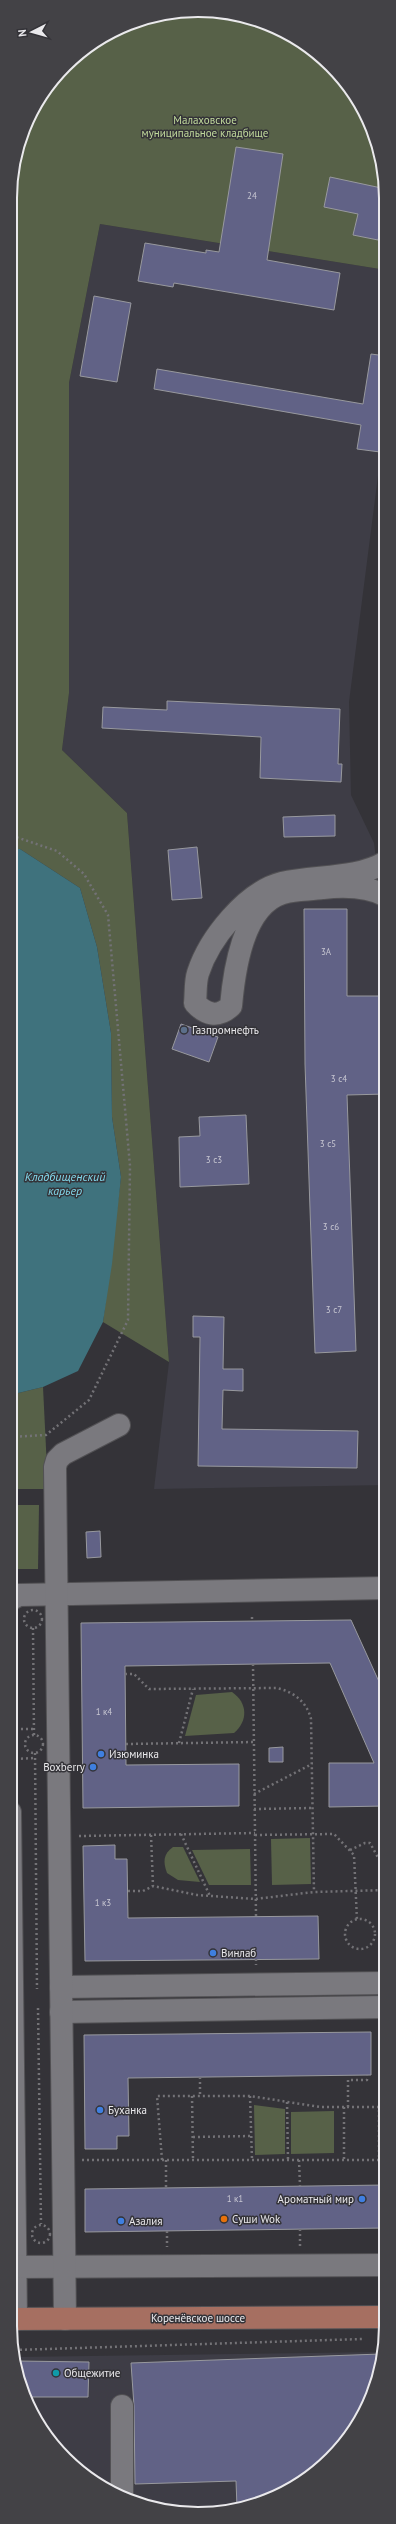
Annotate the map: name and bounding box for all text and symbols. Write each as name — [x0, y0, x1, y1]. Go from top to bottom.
north arrow — [12, 12, 52, 52]
text: N — [15, 29, 29, 37]
park label: Малаховское муниципальное кладбище — [142, 113, 269, 140]
house number: 24 — [247, 190, 257, 201]
house number: 3А — [321, 946, 332, 957]
place label: Газпромнефть — [192, 1023, 259, 1037]
marker: Газпромнефть — [179, 1025, 189, 1035]
house number: 3 с4 — [331, 1073, 347, 1084]
house number: 3 с5 — [320, 1138, 336, 1149]
house number: 3 с3 — [206, 1154, 222, 1165]
water label: Кладбищенский карьер — [25, 1169, 105, 1198]
house number: 3 с6 — [323, 1221, 339, 1232]
house number: 3 с7 — [326, 1304, 342, 1315]
house number: 1 к4 — [96, 1706, 112, 1717]
place label: Изюминка — [109, 1747, 159, 1761]
marker: Изюминка — [96, 1749, 106, 1759]
place label: Boxberry — [43, 1760, 86, 1774]
marker: Boxberry — [88, 1762, 98, 1772]
house number: 1 к3 — [95, 1897, 111, 1908]
place label: Винлаб — [221, 1946, 256, 1960]
marker: Винлаб — [208, 1948, 218, 1958]
place label: Буханка — [108, 2103, 147, 2117]
marker: Буханка — [95, 2105, 105, 2115]
place label: Ароматный мир — [278, 2192, 354, 2206]
house number: 1 к1 — [227, 2193, 243, 2204]
marker: Ароматный мир — [357, 2194, 367, 2204]
place label: Суши Wok — [232, 2212, 281, 2226]
place label: Азалия — [129, 2214, 163, 2228]
marker: Суши Wok — [219, 2214, 229, 2224]
marker: Азалия — [116, 2216, 126, 2226]
street label: Коренёвское шоссе — [151, 2311, 245, 2325]
place label: Общежитие — [64, 2366, 121, 2380]
marker: Общежитие — [51, 2368, 61, 2378]

